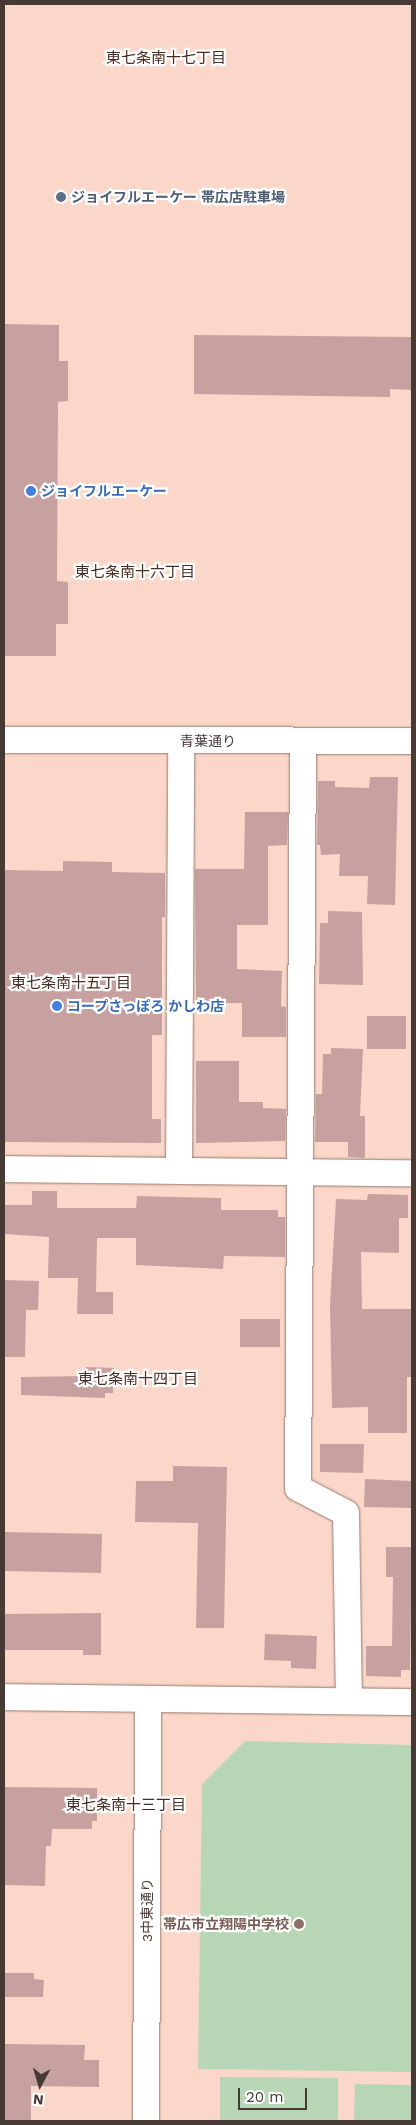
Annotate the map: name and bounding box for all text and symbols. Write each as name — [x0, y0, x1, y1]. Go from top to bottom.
district label: 東七条南十七丁目 — [106, 50, 226, 68]
place label: ジョイフルエーケー 帯広店駐車場 — [71, 189, 285, 205]
marker: ジョイフルエーケー 帯広店駐車場 — [55, 191, 67, 203]
place label: ジョイフルエーケー — [41, 483, 167, 499]
marker: ジョイフルエーケー — [25, 485, 37, 497]
district label: 東七条南十六丁目 — [75, 564, 195, 582]
street label: 青葉通り — [180, 733, 236, 749]
district label: 東七条南十五丁目 — [11, 975, 131, 993]
place label: コープさっぽろ かしわ店 — [67, 998, 225, 1014]
marker: コープさっぽろ かしわ店 — [51, 1000, 63, 1012]
district label: 東七条南十四丁目 — [78, 1371, 198, 1389]
district label: 東七条南十三丁目 — [66, 1797, 186, 1815]
street label: 3中東通り — [139, 1878, 155, 1942]
place label: 帯広市立翔陽中学校 — [163, 1916, 289, 1932]
marker: 帯広市立翔陽中学校 — [293, 1918, 305, 1930]
north arrow — [15, 2060, 65, 2110]
scale bar — [241, 2078, 310, 2110]
text: 20 m — [246, 2088, 284, 2106]
text: N — [32, 2091, 44, 2108]

